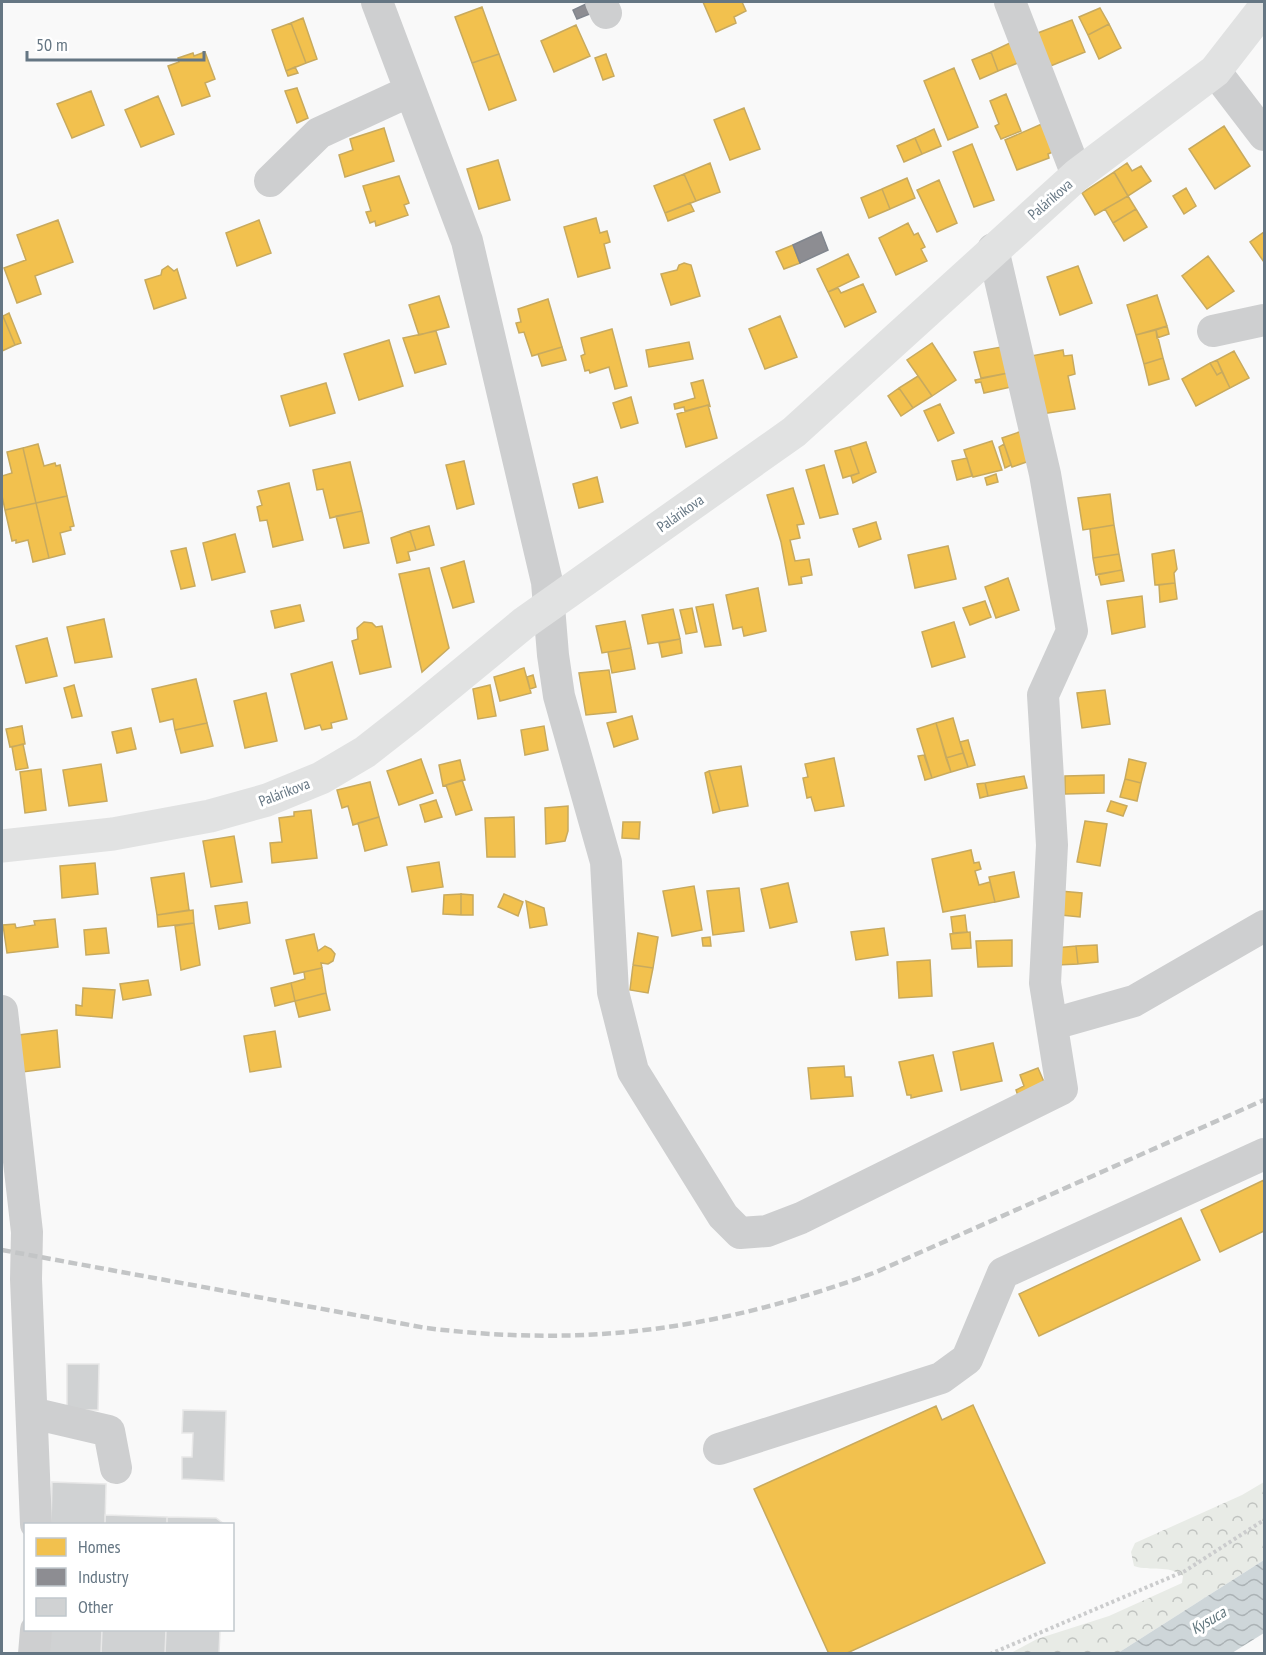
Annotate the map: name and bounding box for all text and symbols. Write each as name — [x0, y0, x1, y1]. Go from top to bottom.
scale bar — [27, 24, 204, 62]
text: 50 m — [36, 33, 68, 56]
street label: Palárikova — [1024, 174, 1076, 224]
street label: Palárikova — [653, 490, 707, 536]
street label: Palárikova — [256, 774, 312, 810]
legend — [24, 1523, 234, 1631]
text: Homes — [78, 1535, 121, 1558]
text: Industry — [78, 1565, 129, 1588]
text: Other — [78, 1595, 113, 1618]
water label: Kysuca — [1187, 1601, 1231, 1638]

